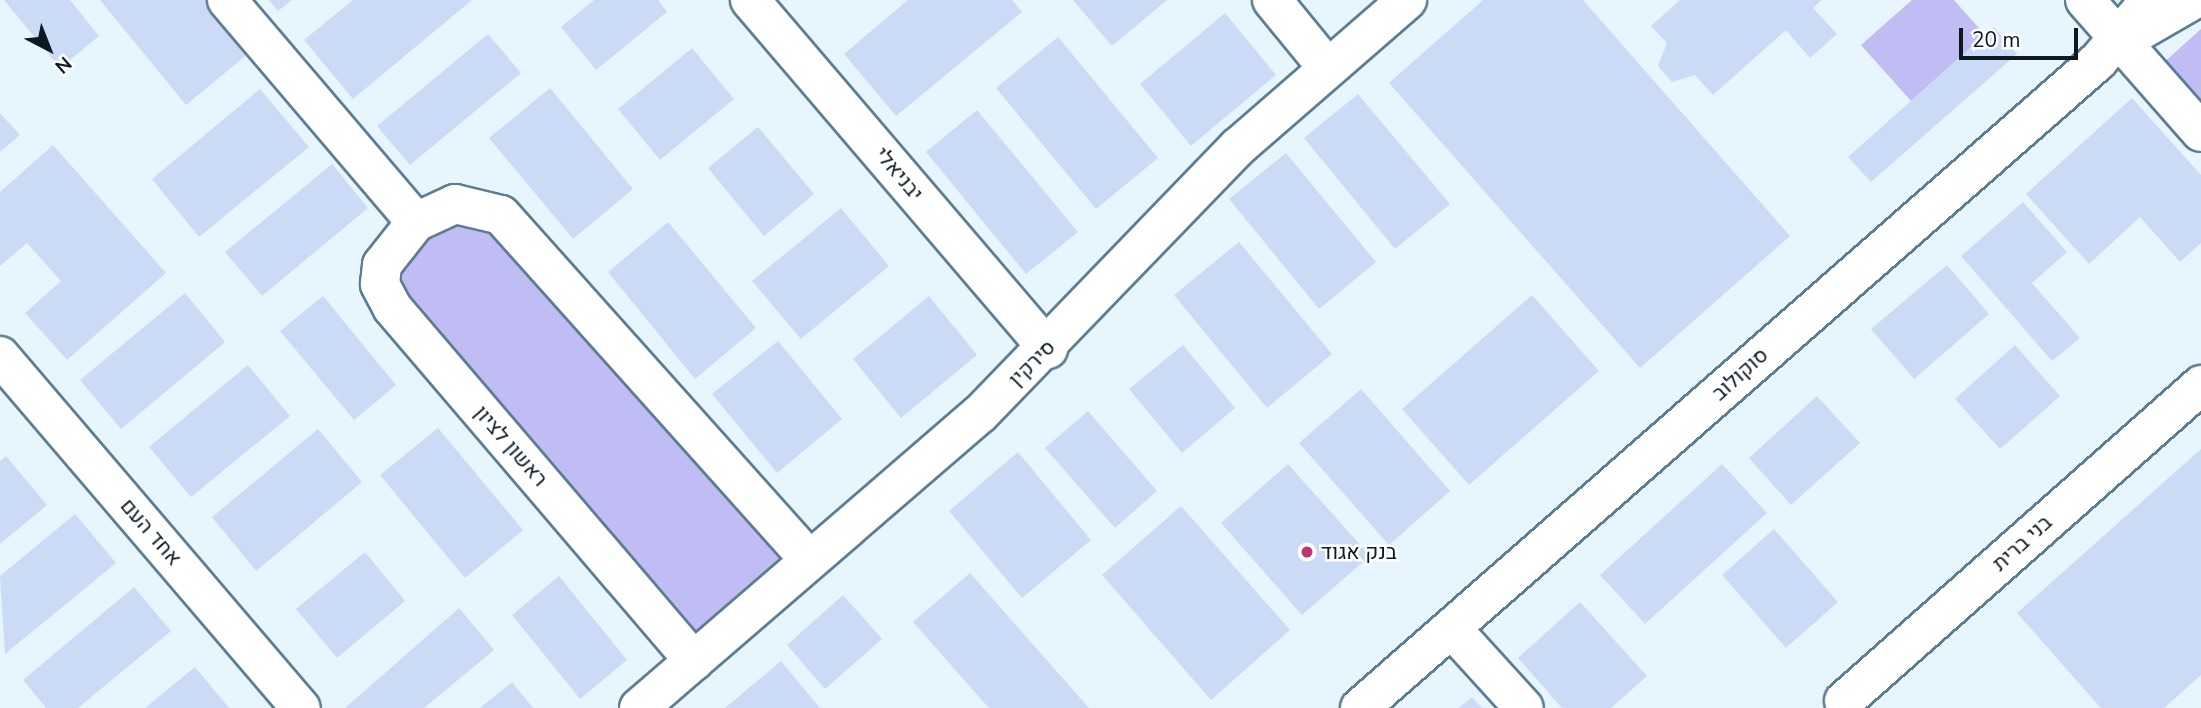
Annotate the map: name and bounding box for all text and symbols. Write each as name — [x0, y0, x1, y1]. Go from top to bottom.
north arrow — [14, 14, 84, 84]
scale bar — [1963, 14, 2082, 58]
text: 20 m — [1972, 26, 2021, 54]
text: N — [49, 50, 77, 79]
street label: יבניאלי — [869, 142, 929, 206]
street label: סירקין — [1003, 334, 1061, 392]
street label: סוקולוב — [1707, 342, 1773, 406]
street label: ראשון לציון — [469, 400, 553, 492]
street label: אחד העם — [115, 493, 187, 571]
street label: בני ברית — [1987, 510, 2057, 576]
place label: בנק אגוד — [1321, 539, 1397, 565]
marker: בנק אגוד — [1299, 544, 1315, 560]

